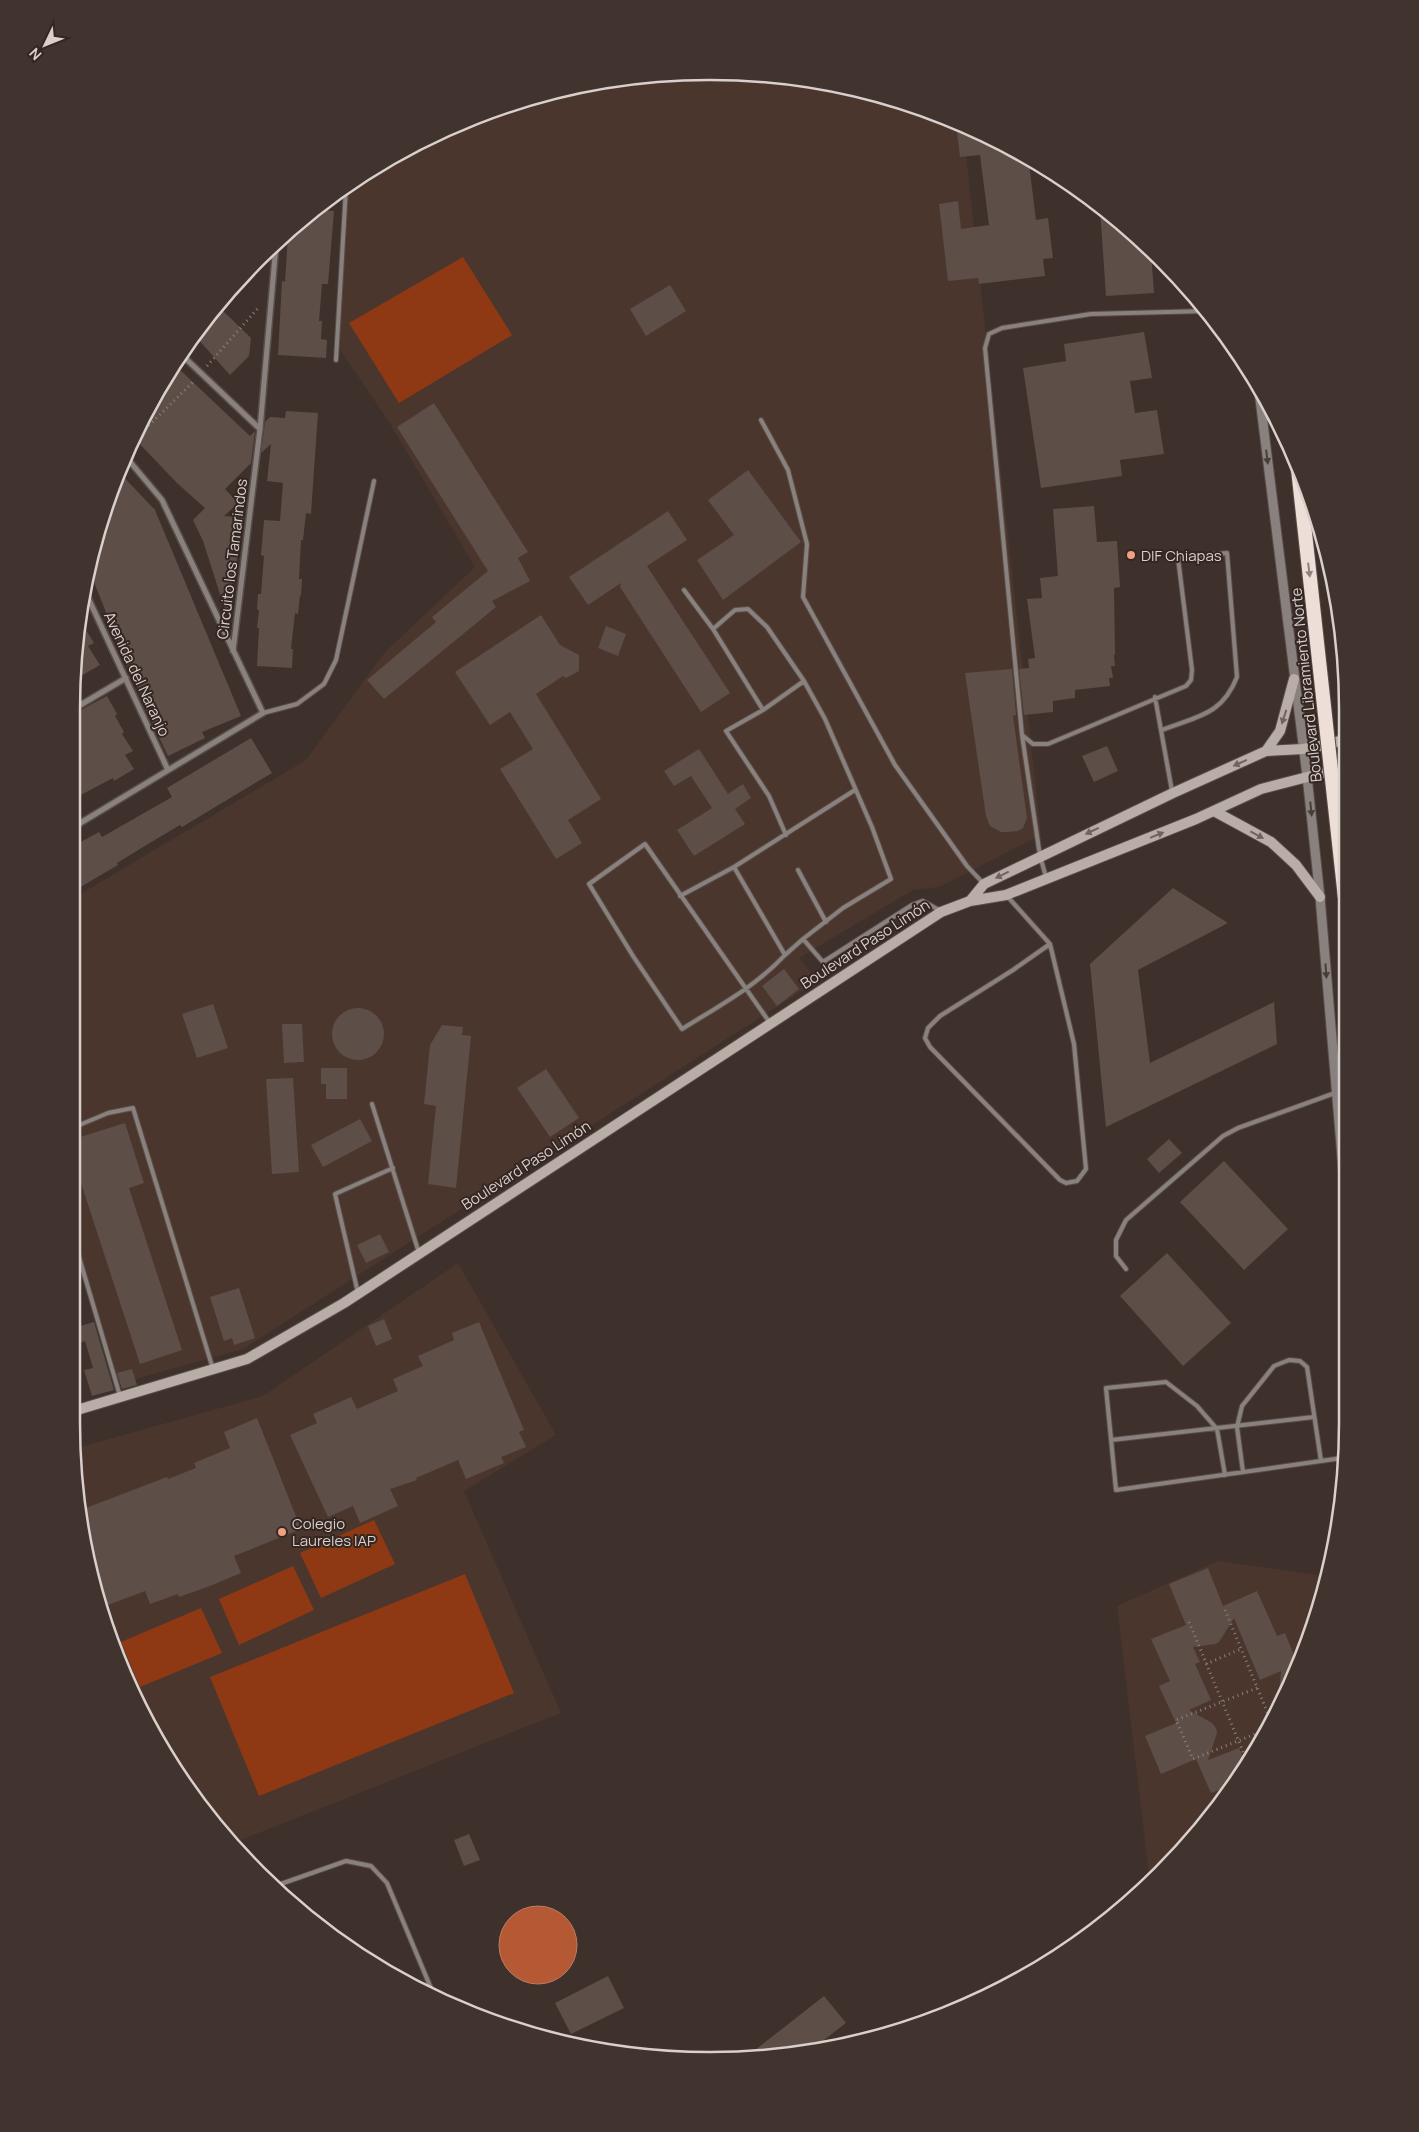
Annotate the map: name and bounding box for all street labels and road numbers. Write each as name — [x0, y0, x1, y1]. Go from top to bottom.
street label: Circuito los Tamarindos — [212, 477, 252, 640]
street label: Boulevard Libramiento Norte — [1285, 587, 1327, 783]
street label: Avenida del Naranjo — [99, 608, 175, 740]
street label: Boulevard Paso Limón — [796, 894, 934, 994]
street label: Boulevard Paso Limón — [457, 1115, 595, 1215]

